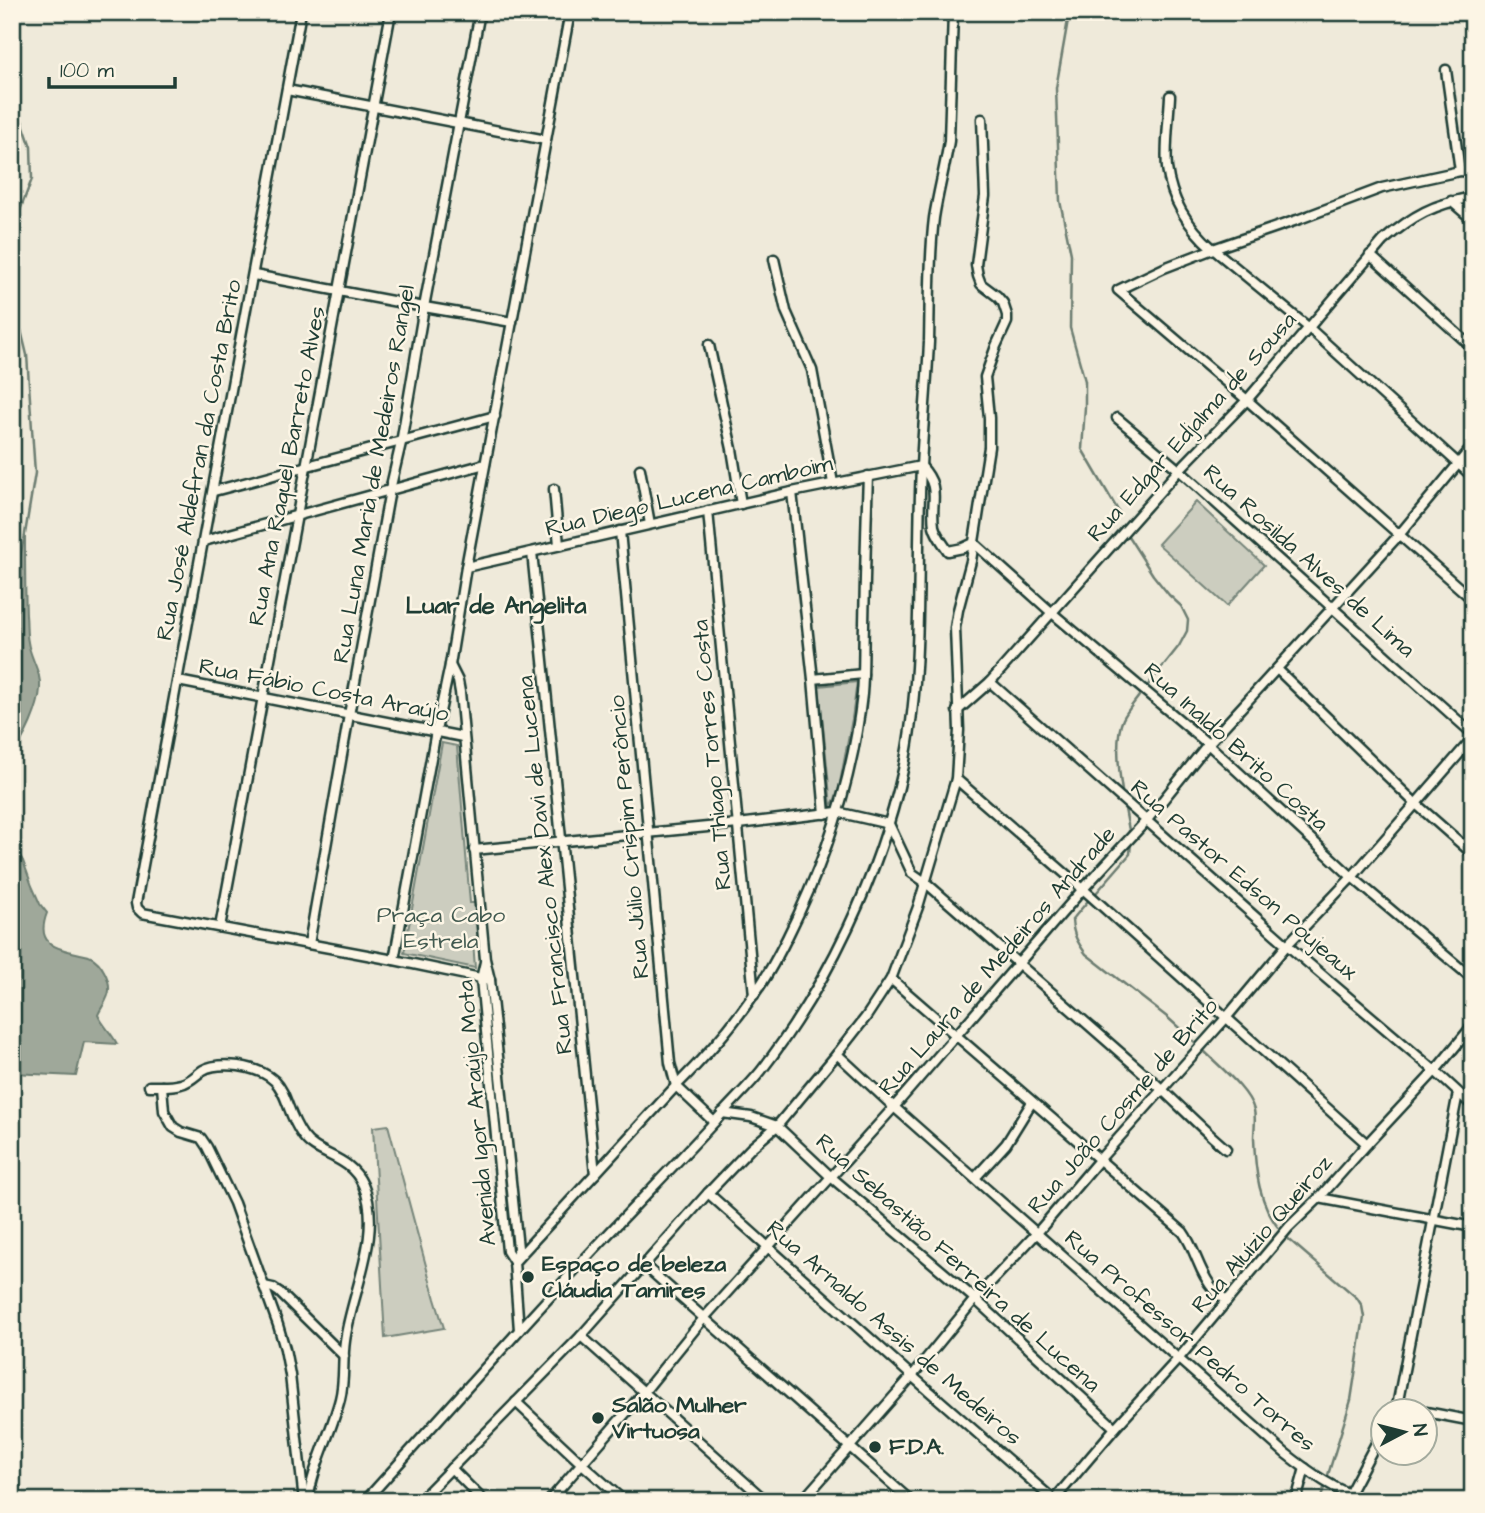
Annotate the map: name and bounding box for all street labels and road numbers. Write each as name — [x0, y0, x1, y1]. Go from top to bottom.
street label: Rua José Aldefran da Costa Brito — [148, 277, 250, 643]
street label: Rua Luna Maria de Medeiros Rangel — [325, 282, 424, 666]
street label: Rua Ana Raquel Barreto Alves — [240, 304, 334, 628]
street label: Rua Edgar Edjalma de Sousa — [1080, 305, 1305, 550]
street label: Rua Diego Lucena Camboim — [542, 447, 836, 546]
street label: Rua Rosilda Alves de Lima — [1196, 457, 1422, 665]
street label: Rua Thiago Torres Costa — [684, 618, 741, 892]
street label: Rua Fábio Costa Araújo — [196, 650, 452, 730]
street label: Rua Inaldo Brito Costa — [1136, 655, 1336, 839]
street label: Rua Francisco Alex Davi de Lucena — [509, 674, 581, 1056]
street label: Rua Júlio Crispim Perôncio — [601, 694, 657, 980]
street label: Rua Pastor Edson Poujeaux — [1123, 772, 1365, 988]
street label: Rua Laura de Medeiros Andrade — [871, 819, 1123, 1103]
street label: Avenida Igor Araújo Mota — [449, 978, 506, 1247]
street label: Rua João Cosme de Brito — [1020, 991, 1226, 1221]
street label: Rua Sebastião Ferreira de Lucena — [809, 1126, 1108, 1400]
street label: Rua Aluízio Queiroz — [1184, 1147, 1340, 1320]
street label: Rua Arnaldo Assis de Medeiros — [759, 1213, 1029, 1453]
street label: Rua Professor Pedro Torres — [1057, 1223, 1323, 1459]

